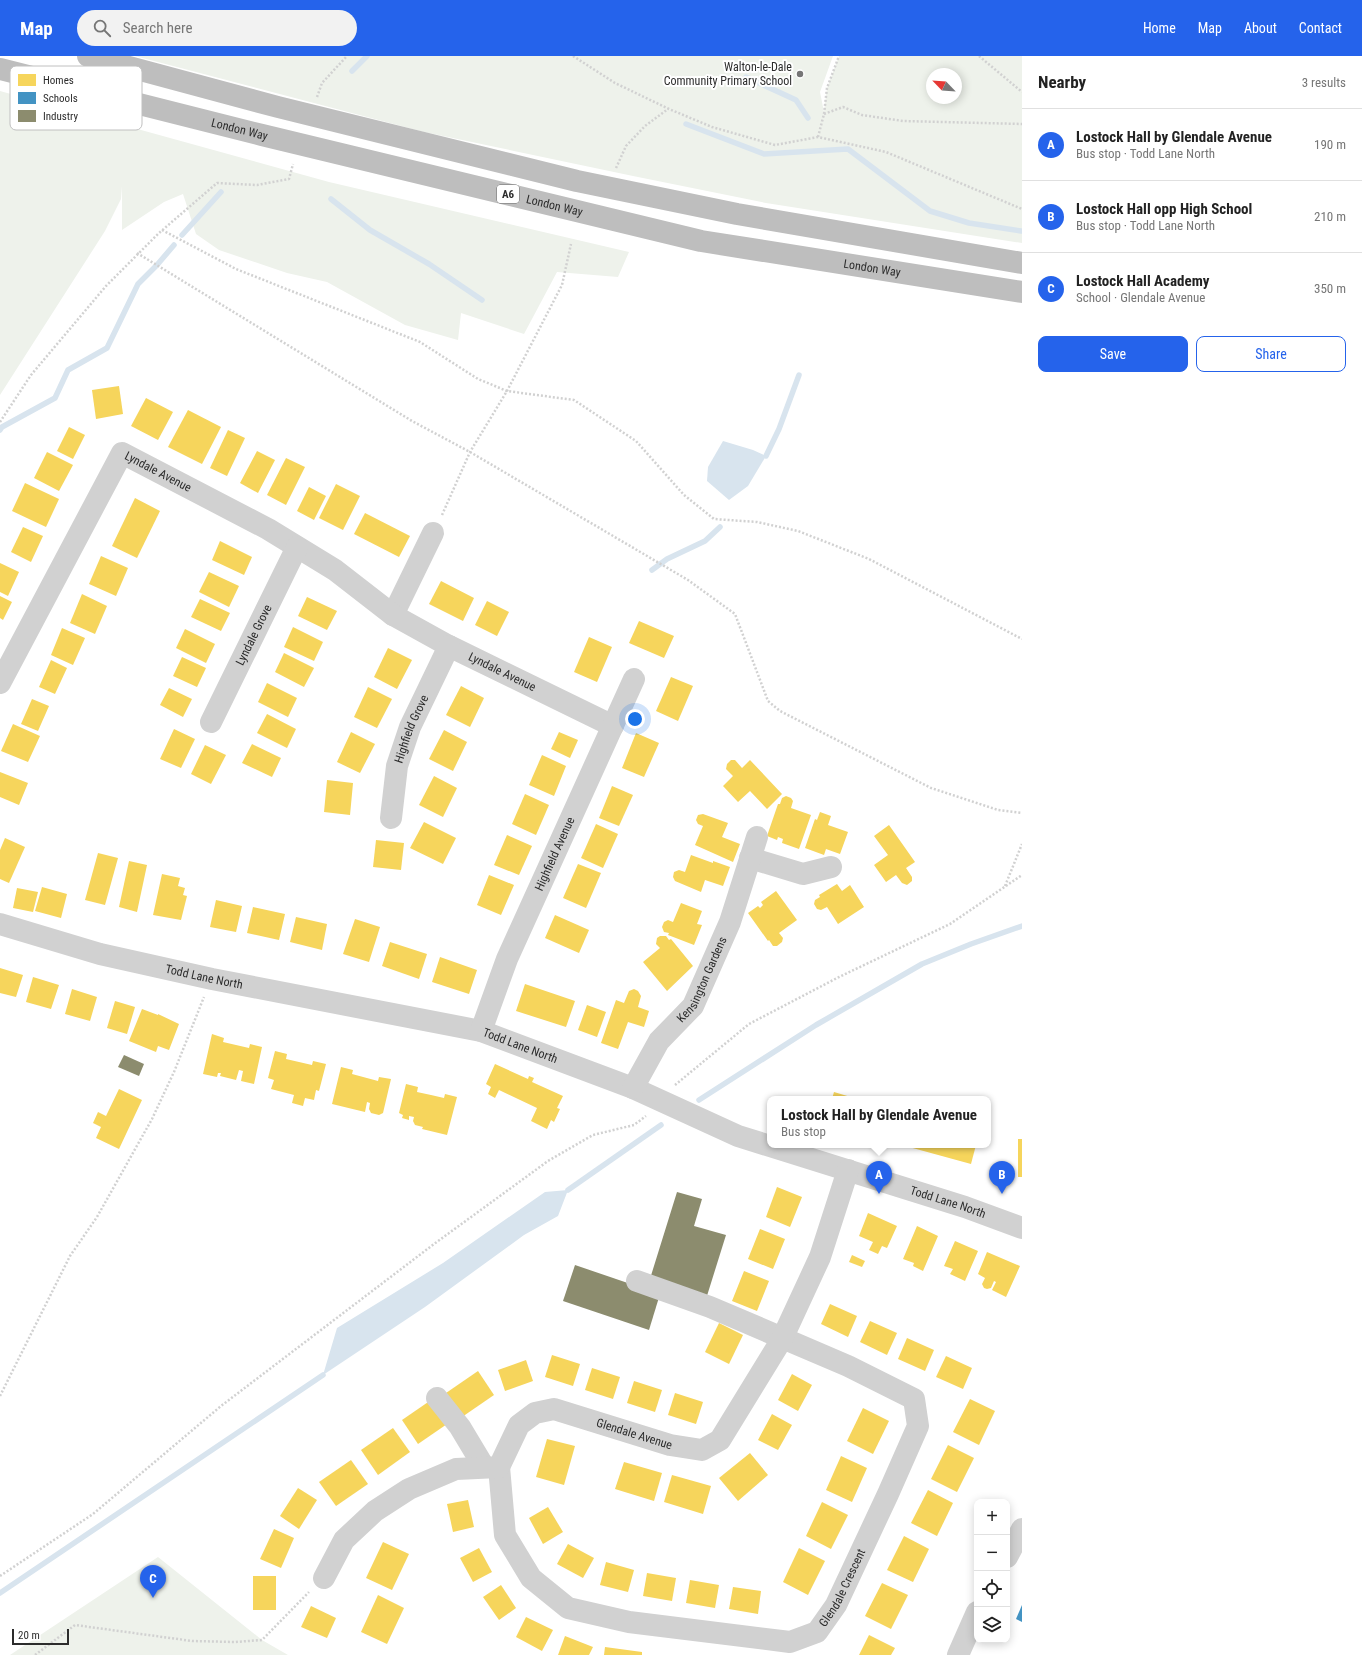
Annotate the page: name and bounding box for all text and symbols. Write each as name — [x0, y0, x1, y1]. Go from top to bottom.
search box — [77, 10, 357, 46]
text: Map — [20, 17, 53, 40]
icon: search — [91, 17, 113, 39]
text: Search here — [123, 19, 193, 37]
text: Home — [1143, 20, 1176, 36]
text: Map — [1198, 20, 1222, 36]
text: About — [1244, 20, 1277, 36]
text: Contact — [1299, 20, 1342, 36]
place label: Walton-le-Dale Community Primary School — [664, 60, 792, 88]
legend — [10, 66, 142, 130]
north arrow — [926, 68, 962, 104]
marker: Walton-le-Dale Community Primary School — [795, 69, 805, 79]
text: Nearby — [1038, 72, 1086, 92]
text: Homes — [43, 74, 74, 87]
text: 3 results — [1302, 75, 1346, 90]
text: Schools — [43, 92, 78, 105]
text: Industry — [43, 110, 79, 123]
street label: London Way — [210, 115, 269, 143]
text: Lostock Hall by Glendale Avenue — [1076, 128, 1272, 146]
text: A — [1047, 137, 1055, 152]
text: 190 m — [1314, 137, 1346, 152]
text: Bus stop · Todd Lane North — [1076, 146, 1215, 161]
road number: A6 — [497, 185, 519, 203]
street label: London Way — [525, 192, 584, 219]
text: Lostock Hall opp High School — [1076, 200, 1252, 218]
text: B — [1047, 209, 1055, 224]
text: 210 m — [1314, 209, 1346, 224]
text: Bus stop · Todd Lane North — [1076, 218, 1215, 233]
street label: London Way — [842, 257, 902, 280]
text: Lostock Hall Academy — [1076, 272, 1209, 290]
text: C — [1047, 281, 1055, 296]
text: 350 m — [1314, 281, 1346, 296]
text: School · Glendale Avenue — [1076, 290, 1205, 305]
button: Save — [1038, 336, 1188, 372]
button: Share — [1196, 336, 1346, 372]
street label: Lyndale Avenue — [122, 449, 194, 495]
street label: Lyndale Grove — [233, 602, 275, 668]
street label: Lyndale Avenue — [466, 650, 538, 694]
street label: Highfield Grove — [391, 692, 432, 765]
your location — [625, 709, 645, 729]
street label: Highfield Avenue — [532, 814, 578, 893]
street label: Kensington Gardens — [674, 934, 730, 1025]
street label: Todd Lane North — [164, 962, 244, 992]
street label: Todd Lane North — [481, 1025, 560, 1066]
popup — [767, 1096, 991, 1148]
text: Lostock Hall by Glendale Avenue — [781, 1106, 977, 1124]
text: Bus stop — [781, 1124, 826, 1139]
pin: A — [866, 1161, 892, 1194]
pin: B — [989, 1161, 1015, 1194]
street label: Todd Lane North — [908, 1183, 988, 1221]
street label: Glendale Avenue — [595, 1416, 674, 1452]
map controls — [974, 1499, 1010, 1643]
button: + — [974, 1499, 1010, 1535]
button: − — [974, 1535, 1010, 1571]
street label: Glendale Crescent — [816, 1546, 869, 1629]
pin: C — [140, 1565, 166, 1598]
button: locate — [974, 1571, 1010, 1607]
button: layers — [974, 1607, 1010, 1643]
scale bar — [12, 1627, 69, 1646]
text: 20 m — [18, 1629, 40, 1642]

